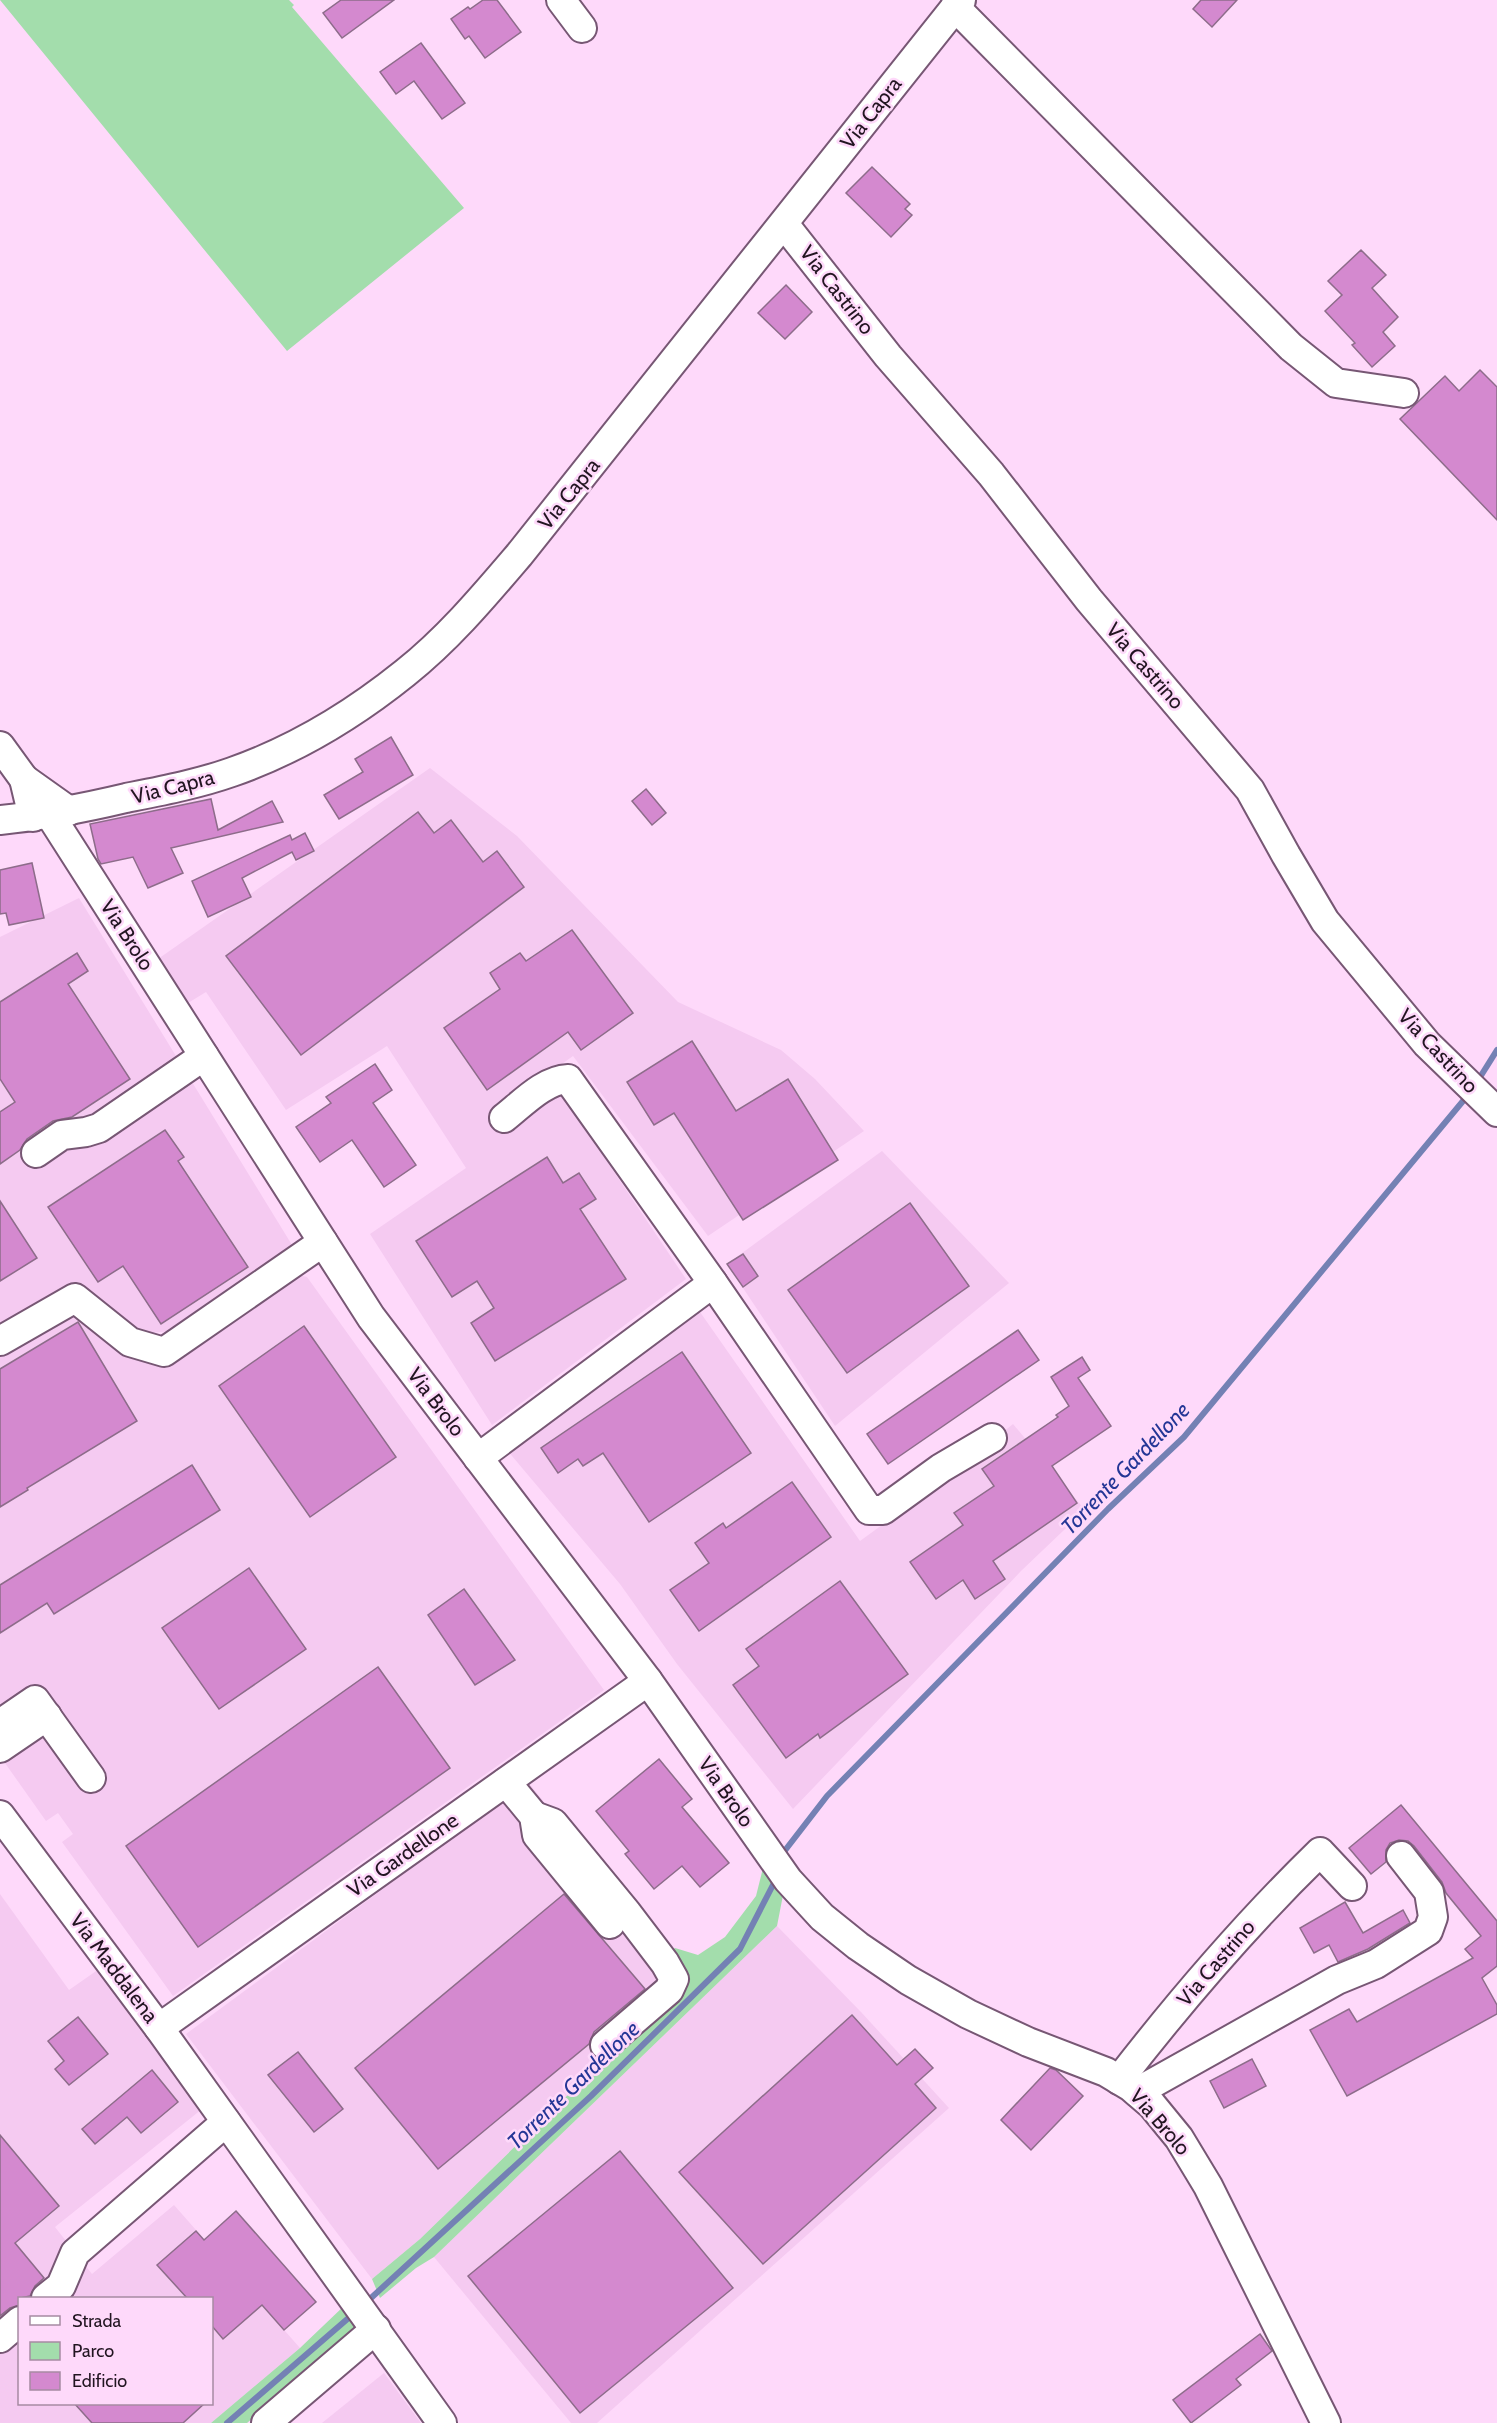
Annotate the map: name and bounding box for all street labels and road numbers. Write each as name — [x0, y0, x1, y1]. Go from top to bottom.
street label: Via Capra — [835, 72, 906, 154]
street label: Via Castrino — [795, 240, 880, 339]
street label: Via Capra — [532, 453, 605, 534]
street label: Via Castrino — [1101, 617, 1190, 714]
street label: Via Capra — [129, 764, 217, 809]
street label: Via Brolo — [95, 894, 160, 975]
street label: Via Castrino — [1393, 1003, 1484, 1098]
street label: Via Brolo — [402, 1362, 470, 1441]
street label: Via Brolo — [693, 1752, 760, 1832]
street label: Via Gardellone — [342, 1807, 463, 1902]
street label: Via Maddalena — [65, 1908, 164, 2027]
street label: Via Castrino — [1171, 1914, 1260, 2011]
street label: Via Brolo — [1125, 2083, 1196, 2160]

